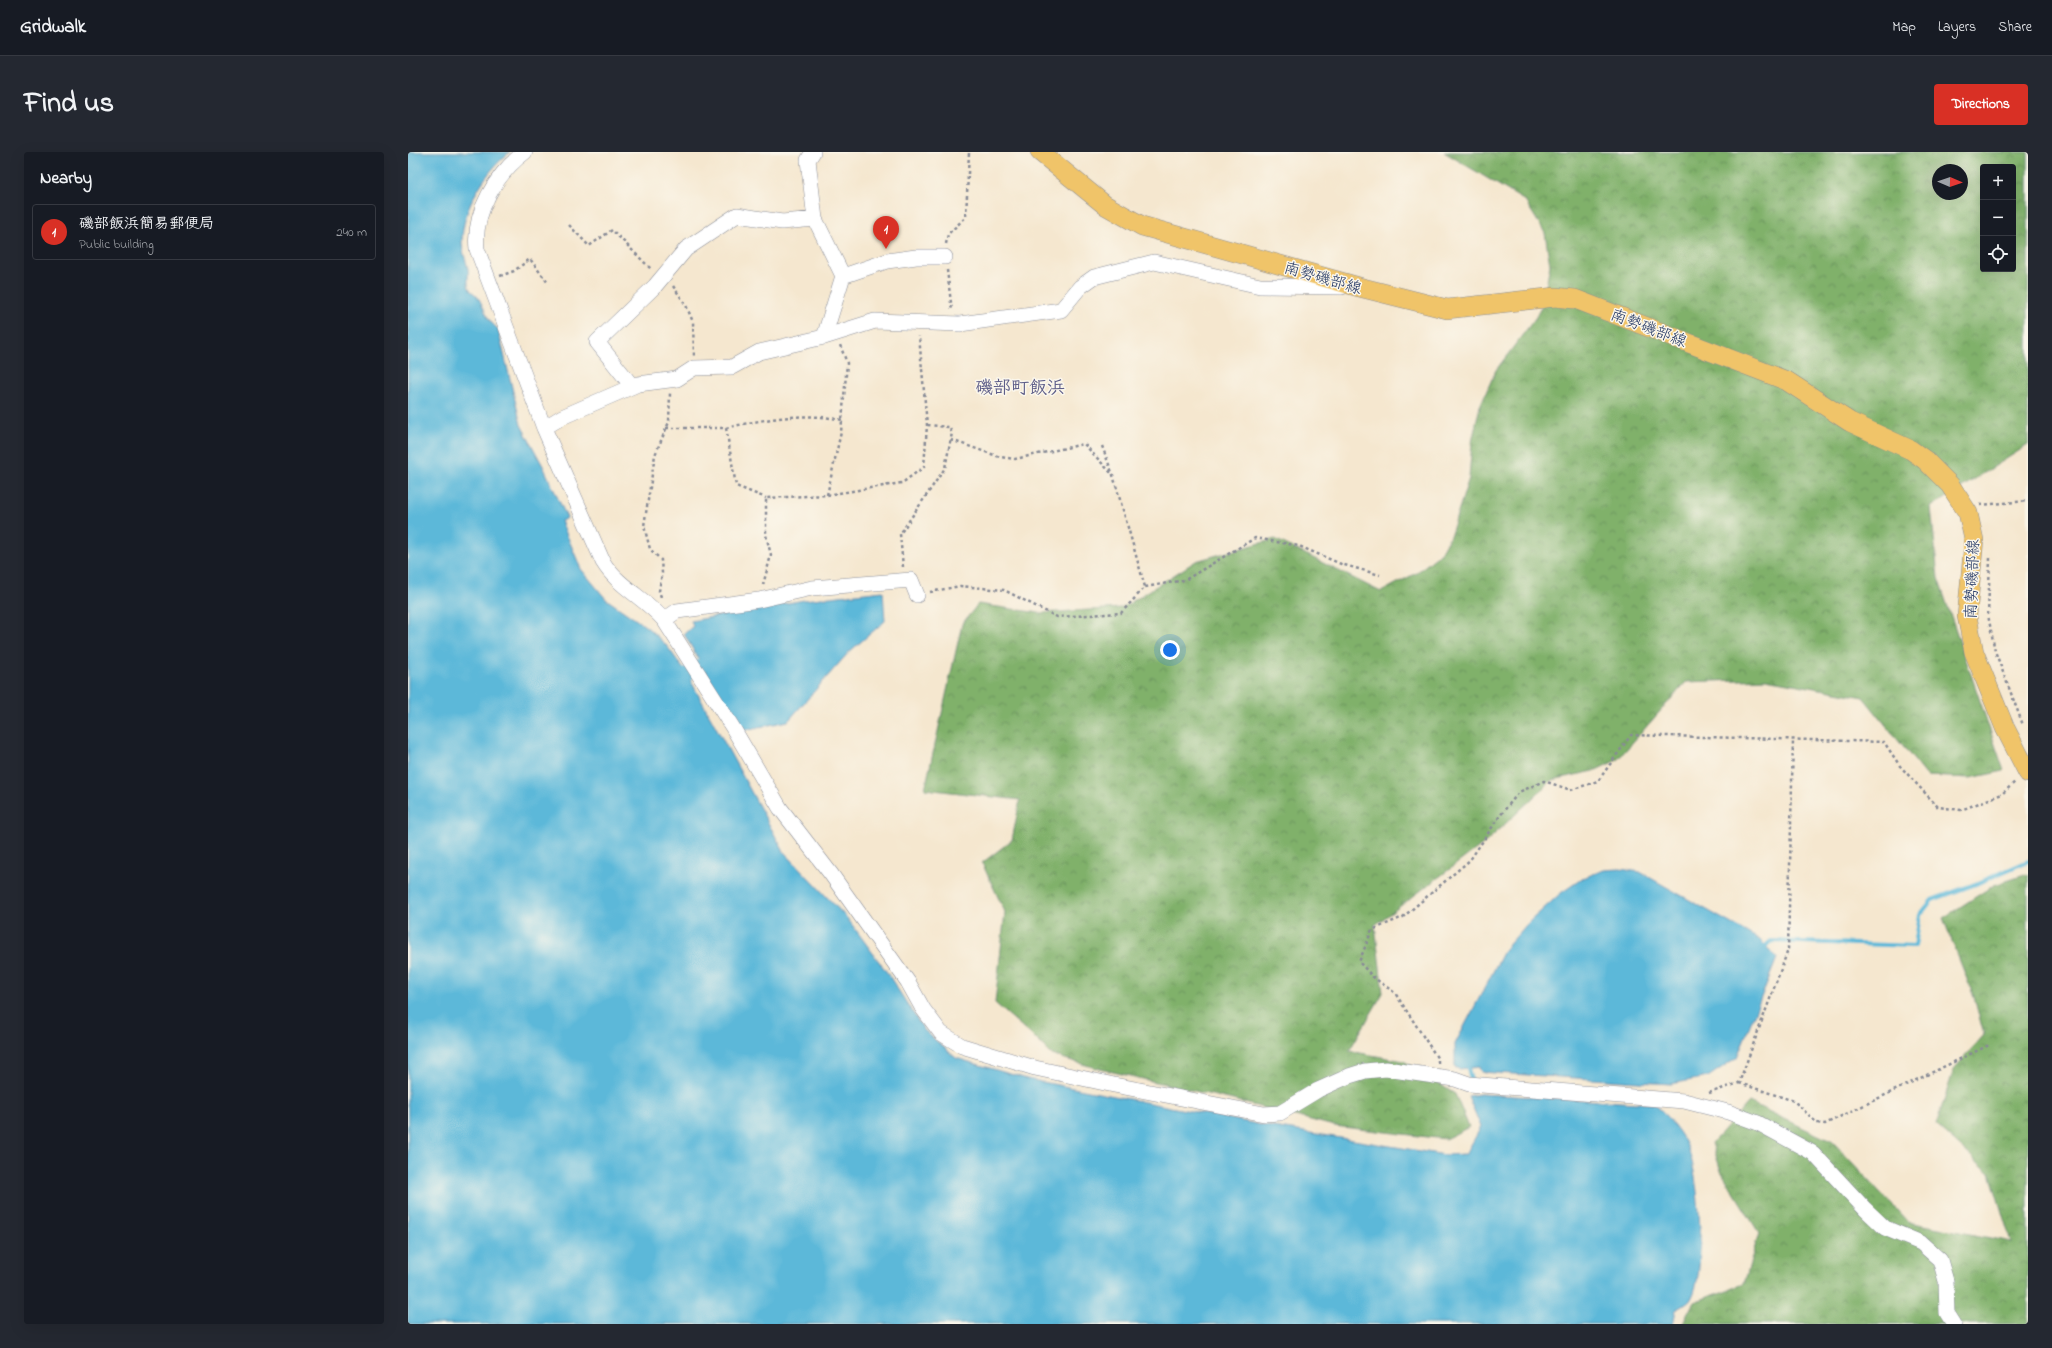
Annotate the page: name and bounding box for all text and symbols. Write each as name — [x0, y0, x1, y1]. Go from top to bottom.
text: Gridwalk — [20, 14, 86, 41]
text: Map — [1892, 17, 1916, 38]
text: Layers — [1938, 17, 1976, 38]
text: Share — [1998, 17, 2032, 38]
text: Find us — [24, 84, 114, 125]
button: Directions — [1934, 84, 2028, 125]
north arrow — [1932, 164, 1968, 200]
map controls — [1980, 164, 2016, 272]
button: + — [1980, 164, 2016, 200]
text: Nearby — [40, 166, 92, 191]
button: − — [1980, 200, 2016, 236]
text: 磯部飯浜簡易郵便局 — [79, 213, 214, 235]
pin: 1 — [873, 216, 899, 249]
text: 1 — [52, 223, 56, 242]
text: 240 m — [336, 223, 367, 242]
text: Public building — [79, 235, 154, 254]
button: locate — [1980, 236, 2016, 272]
street label: 南勢磯部線 — [1281, 256, 1364, 301]
street label: 南勢磯部線 — [1607, 303, 1690, 354]
district label: 磯部町飯浜 — [975, 376, 1065, 402]
street label: 南勢磯部線 — [1960, 539, 1986, 619]
your location — [1160, 640, 1180, 660]

